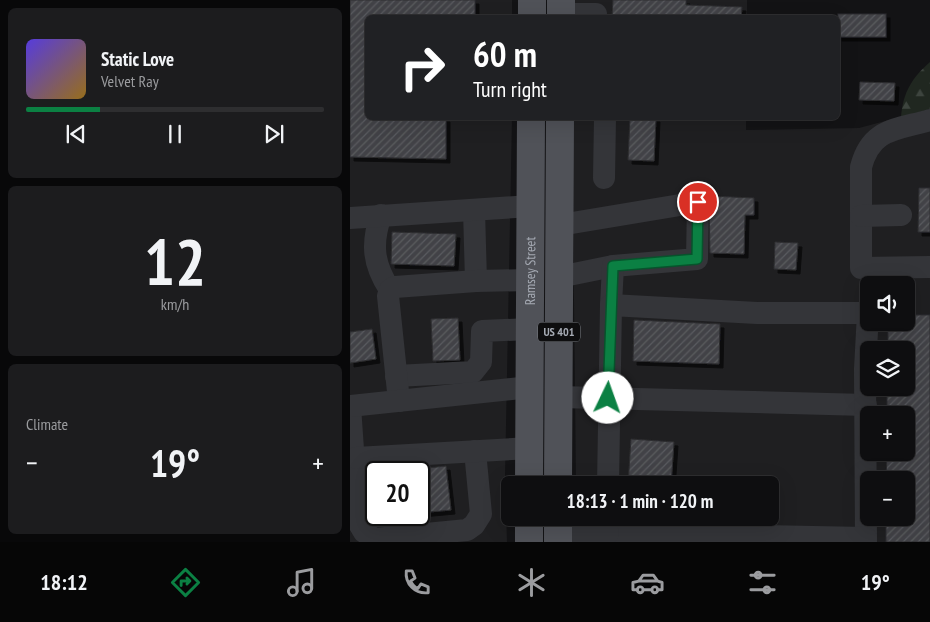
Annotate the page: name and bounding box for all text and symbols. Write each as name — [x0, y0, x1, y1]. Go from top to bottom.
text: 60 m — [473, 31, 537, 77]
icon: right — [390, 35, 455, 100]
text: Static Love — [101, 47, 174, 71]
text: Velvet Ray — [101, 71, 159, 91]
text: Turn right — [473, 75, 547, 103]
icon: previous — [62, 120, 90, 148]
icon: pause — [161, 120, 189, 148]
icon: next — [260, 120, 288, 148]
pin — [677, 181, 719, 223]
icon: arrive — [684, 188, 712, 216]
text: 12 — [144, 219, 206, 303]
street label: Ramsey Street — [521, 237, 539, 305]
map controls — [860, 276, 915, 526]
button: sound — [860, 276, 915, 331]
text: km/h — [161, 294, 189, 314]
road number: US 401 — [538, 322, 580, 342]
button: layers — [860, 341, 915, 396]
position arrow — [581, 371, 633, 423]
button: + — [860, 406, 915, 461]
text: Climate — [26, 414, 68, 434]
text: 19° — [150, 438, 200, 487]
text: − — [26, 444, 38, 481]
text: + — [312, 444, 324, 481]
speed limit sign: 20 — [365, 461, 430, 526]
button: − — [860, 471, 915, 526]
text: 18:13 · 1 min · 120 m — [567, 489, 713, 513]
icon: directions — [168, 565, 203, 600]
icon: music — [284, 565, 319, 600]
icon: phone — [399, 565, 434, 600]
icon: climate — [514, 565, 549, 600]
icon: car — [630, 565, 665, 600]
icon: filters — [745, 565, 780, 600]
text: 18:12 — [40, 568, 88, 596]
text: 19° — [861, 568, 890, 596]

